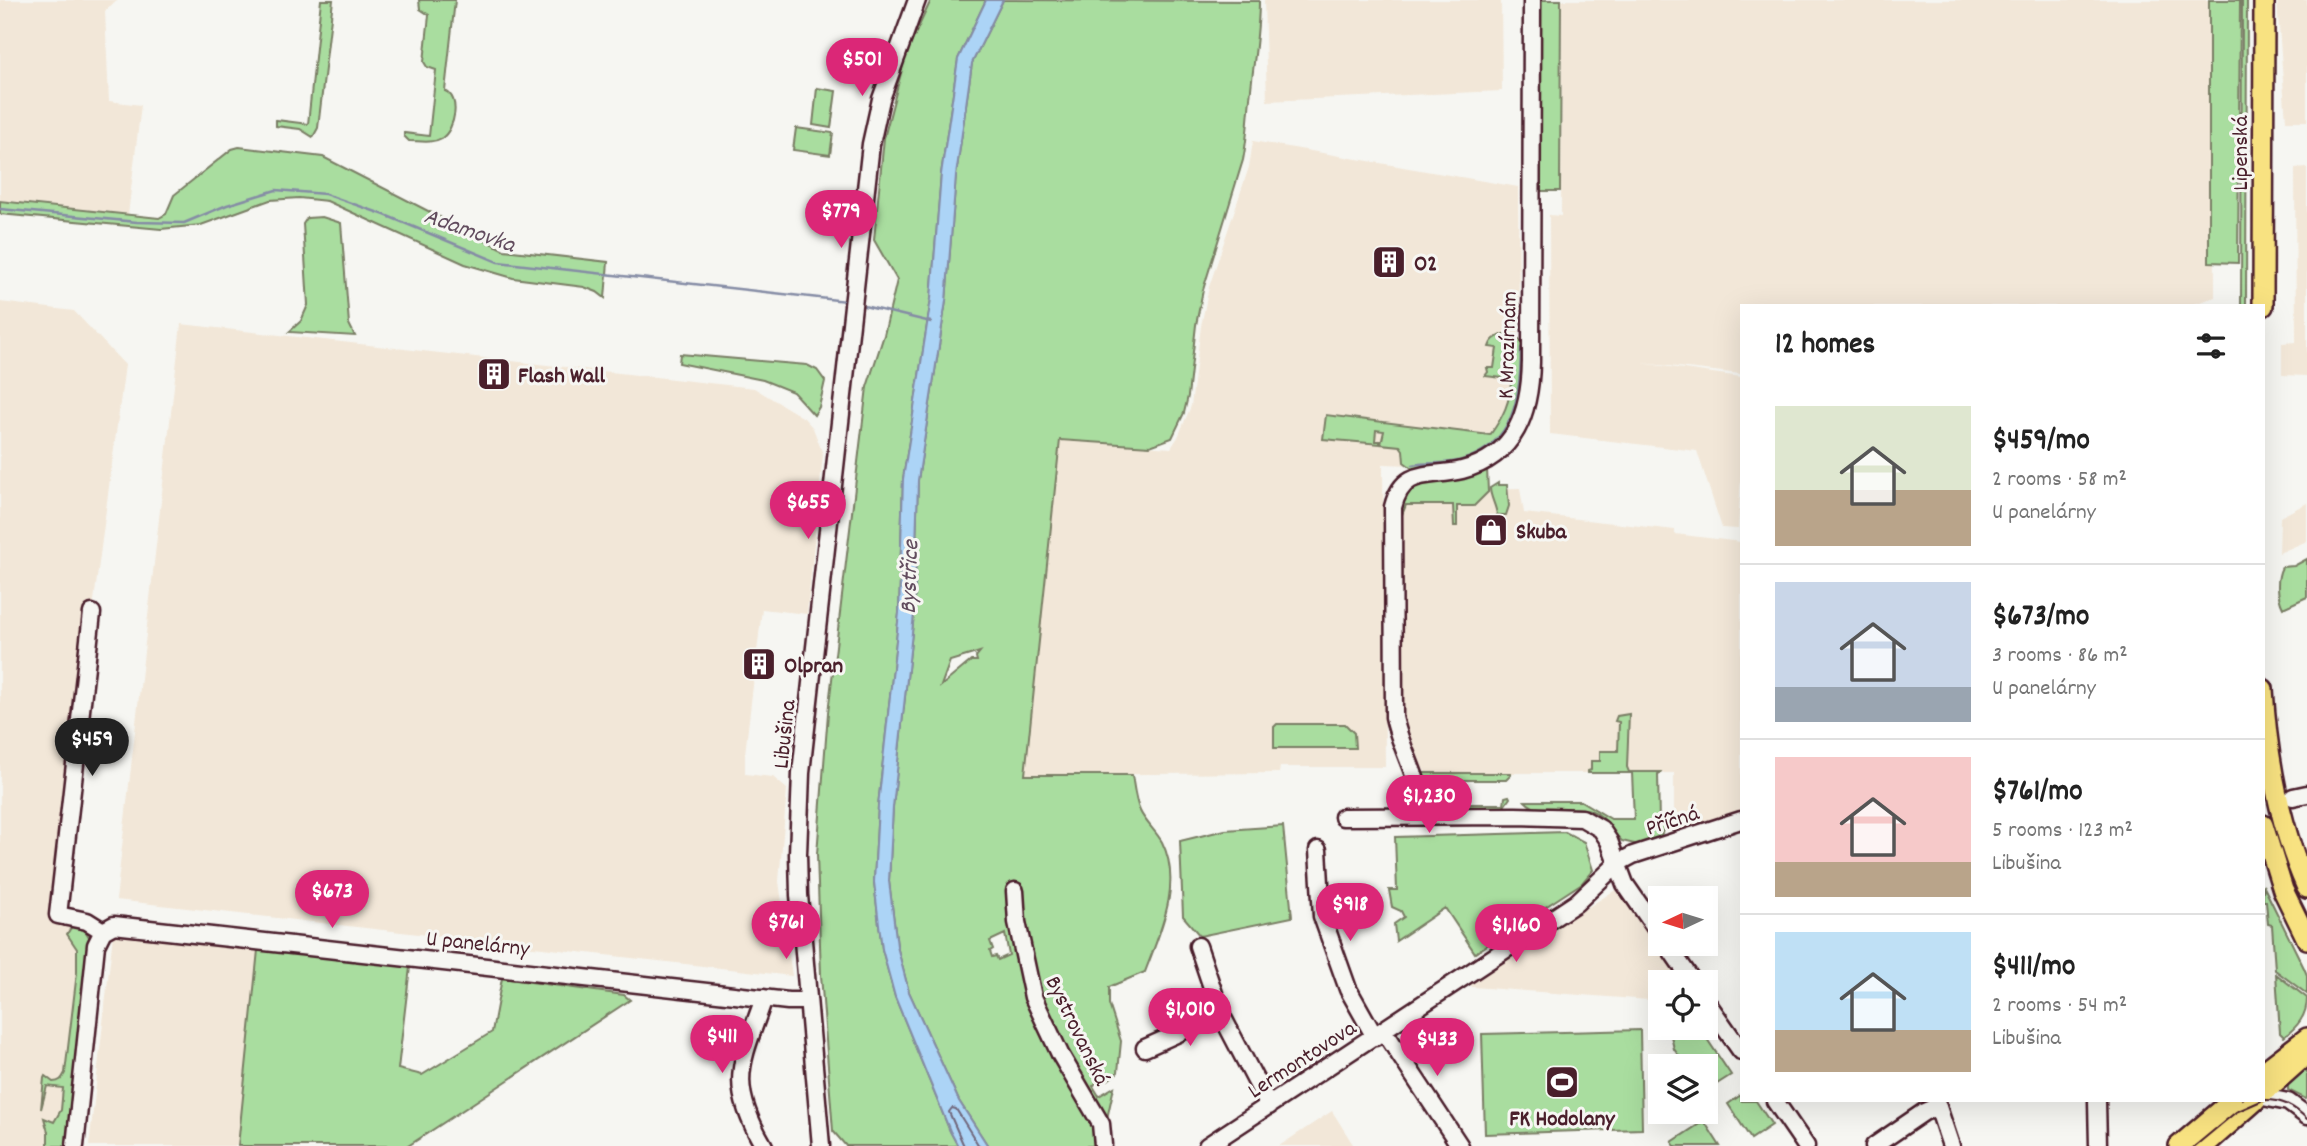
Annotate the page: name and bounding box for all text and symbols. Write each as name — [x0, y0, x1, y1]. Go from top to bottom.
pin: $501 — [821, 38, 903, 98]
text: $501 — [842, 44, 882, 77]
street label: Lipenská — [2226, 115, 2259, 191]
pin: $779 — [800, 190, 882, 250]
text: $779 — [821, 196, 861, 229]
water label: Adamovka — [419, 200, 521, 264]
building icon: O2 — [1370, 243, 1408, 281]
place label: O2 — [1414, 249, 1437, 282]
street label: K Mrazírnám — [1491, 291, 1528, 400]
text: 12 homes — [1775, 325, 1875, 368]
icon: filters — [2192, 327, 2230, 365]
building icon: Flash Wall — [475, 355, 513, 393]
place label: Flash Wall — [518, 361, 605, 394]
text: $459/mo — [1992, 421, 2090, 464]
icon: home — [1831, 434, 1915, 518]
text: 2 rooms · 58 m² — [1992, 464, 2127, 497]
pin: $655 — [767, 482, 849, 541]
text: $655 — [786, 487, 830, 520]
text: U panelárny — [1992, 497, 2096, 530]
shop icon: Skuba — [1472, 511, 1510, 549]
place label: Skuba — [1516, 517, 1567, 550]
water label: Bystřice — [893, 538, 929, 614]
text: $673/mo — [1992, 597, 2089, 640]
icon: home — [1831, 610, 1915, 694]
text: 3 rooms · 86 m² — [1992, 640, 2128, 673]
building icon: Olpran — [740, 645, 778, 683]
place label: Olpran — [784, 651, 844, 684]
text: U panelárny — [1992, 673, 2096, 706]
street label: Libušina — [766, 697, 807, 770]
pin: $459 — [51, 718, 133, 778]
text: $459 — [71, 724, 113, 757]
text: $761/mo — [1992, 772, 2082, 815]
pin: $1,230 — [1372, 776, 1486, 835]
text: $1,230 — [1402, 781, 1456, 814]
icon: home — [1831, 785, 1915, 869]
street label: Příčná — [1642, 798, 1705, 846]
text: 5 rooms · 123 m² — [1992, 815, 2133, 848]
text: Libušina — [1992, 848, 2061, 881]
pin: $673 — [291, 870, 373, 930]
text: $673 — [311, 876, 353, 909]
pin: $918 — [1309, 884, 1391, 943]
north arrow — [1648, 886, 1718, 956]
map controls — [1648, 886, 1718, 1124]
text: $918 — [1332, 889, 1368, 922]
pin: $761 — [745, 902, 827, 961]
pin: $1,160 — [1459, 904, 1573, 964]
text: $761 — [768, 907, 804, 940]
text: $1,160 — [1491, 910, 1541, 943]
street label: U panelárny — [424, 924, 532, 967]
text: $411/mo — [1992, 947, 2075, 990]
icon: home — [1831, 960, 1915, 1044]
button: locate — [1648, 970, 1718, 1040]
street label: Bystrovanská — [1035, 971, 1117, 1093]
pin: $1,010 — [1133, 988, 1247, 1048]
text: 2 rooms · 54 m² — [1992, 990, 2127, 1023]
text: $1,010 — [1164, 994, 1216, 1027]
street label: Lermontovova — [1242, 1013, 1365, 1108]
pin: $411 — [681, 1016, 763, 1075]
pin: $433 — [1396, 1018, 1478, 1078]
text: $411 — [706, 1021, 738, 1054]
text: Libušina — [1992, 1023, 2061, 1056]
text: $433 — [1416, 1024, 1458, 1057]
button: layers — [1648, 1054, 1718, 1124]
sports icon: FK Hodolany — [1543, 1063, 1581, 1101]
place label: FK Hodolany — [1509, 1104, 1616, 1137]

